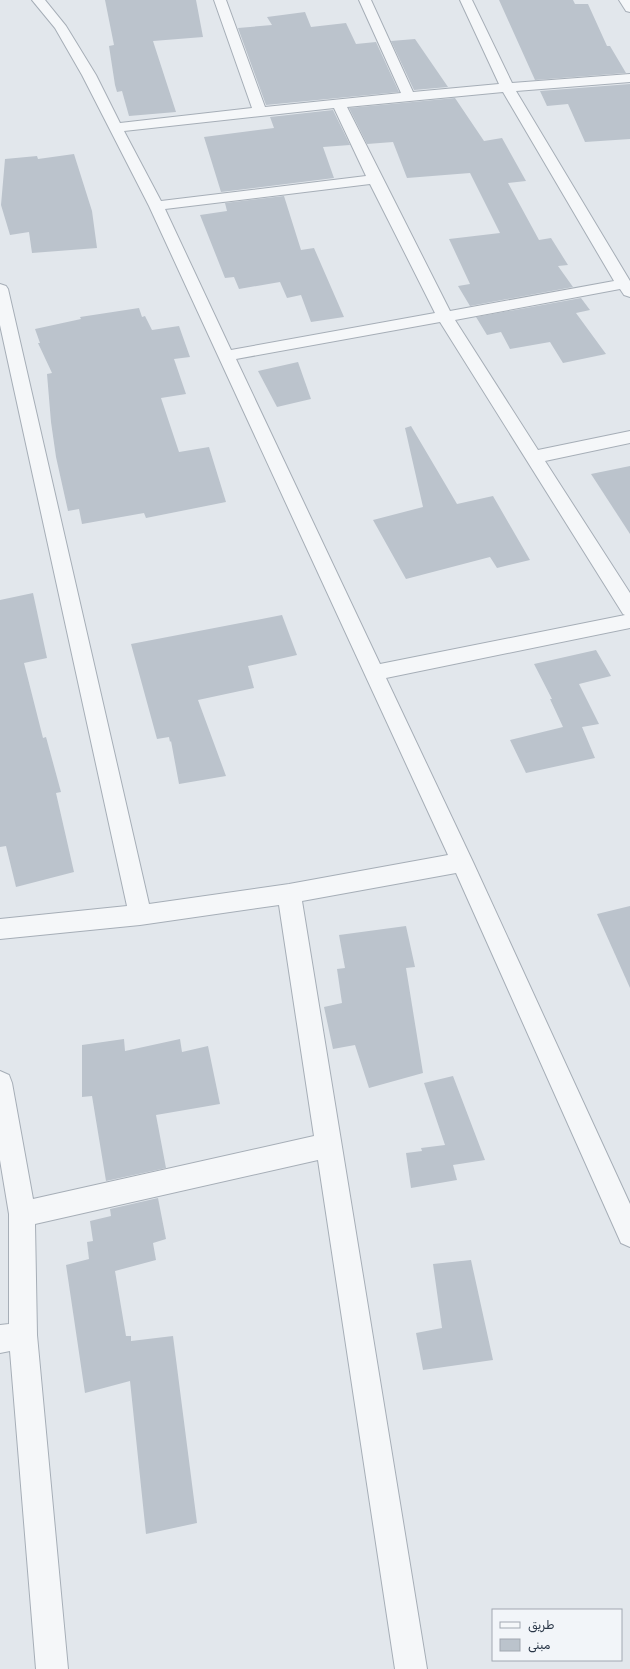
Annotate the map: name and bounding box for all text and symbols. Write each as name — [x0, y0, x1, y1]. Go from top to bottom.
legend — [492, 1609, 622, 1661]
text: طريق — [528, 1618, 554, 1633]
text: مبنى — [528, 1638, 551, 1653]

